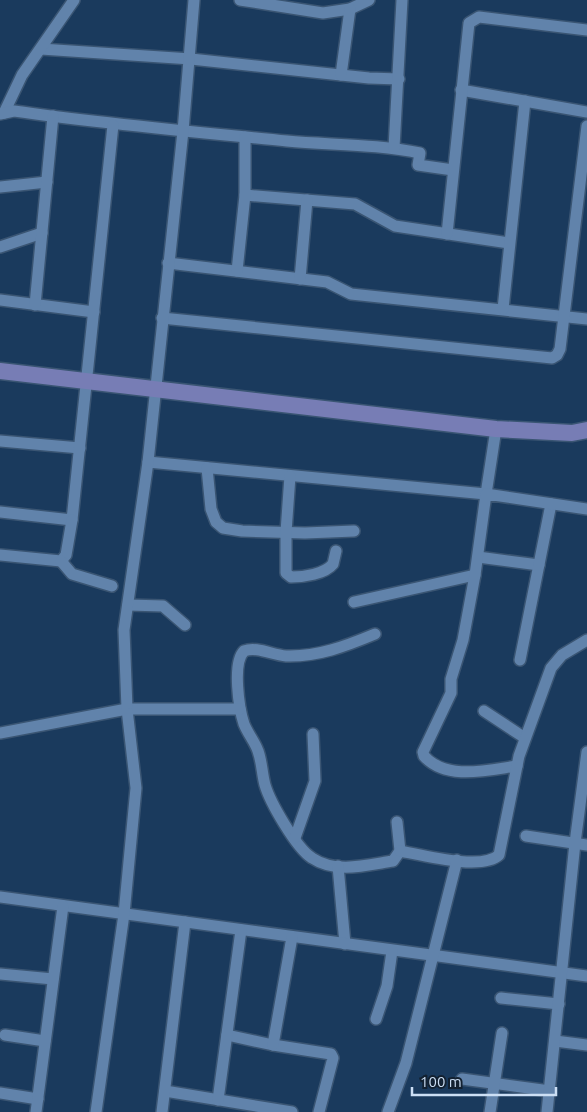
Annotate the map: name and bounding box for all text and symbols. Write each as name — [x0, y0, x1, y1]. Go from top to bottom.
scale bar — [412, 1064, 556, 1096]
text: 100 m — [420, 1073, 462, 1090]

